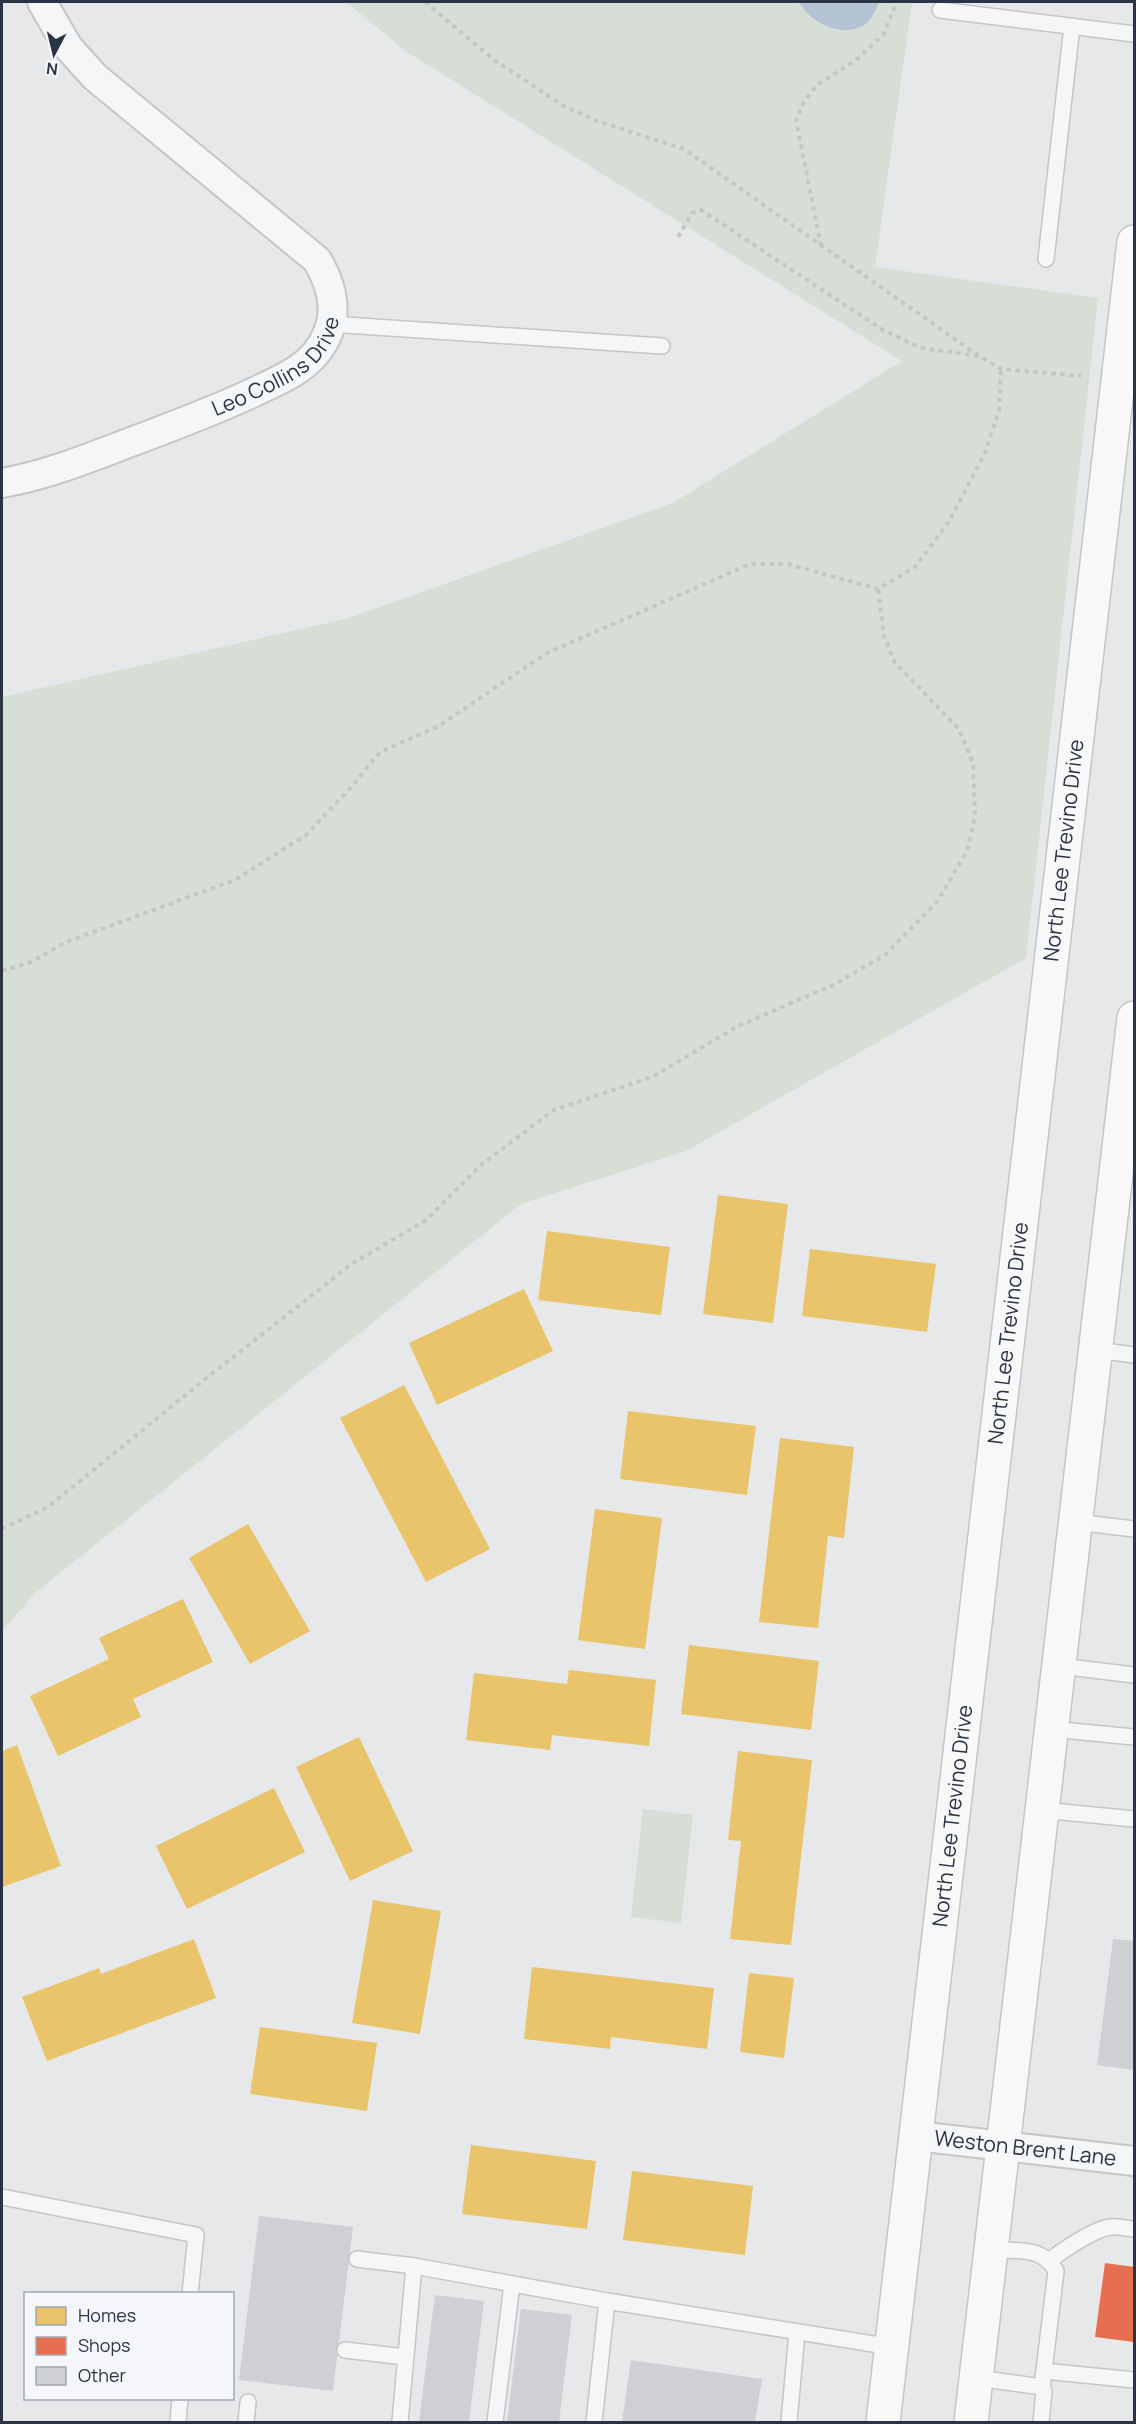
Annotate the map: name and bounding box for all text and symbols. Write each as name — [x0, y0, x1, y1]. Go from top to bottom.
north arrow — [24, 24, 84, 84]
text: N — [45, 57, 59, 81]
street label: Leo Collins Drive — [207, 314, 345, 422]
street label: North Lee Trevino Drive — [1036, 738, 1090, 963]
street label: North Lee Trevino Drive — [981, 1220, 1034, 1446]
street label: North Lee Trevino Drive — [925, 1703, 978, 1928]
street label: Weston Brent Lane — [933, 2123, 1118, 2172]
legend — [24, 2292, 234, 2400]
text: Homes — [78, 2303, 136, 2327]
text: Shops — [78, 2333, 130, 2357]
text: Other — [78, 2363, 126, 2387]

